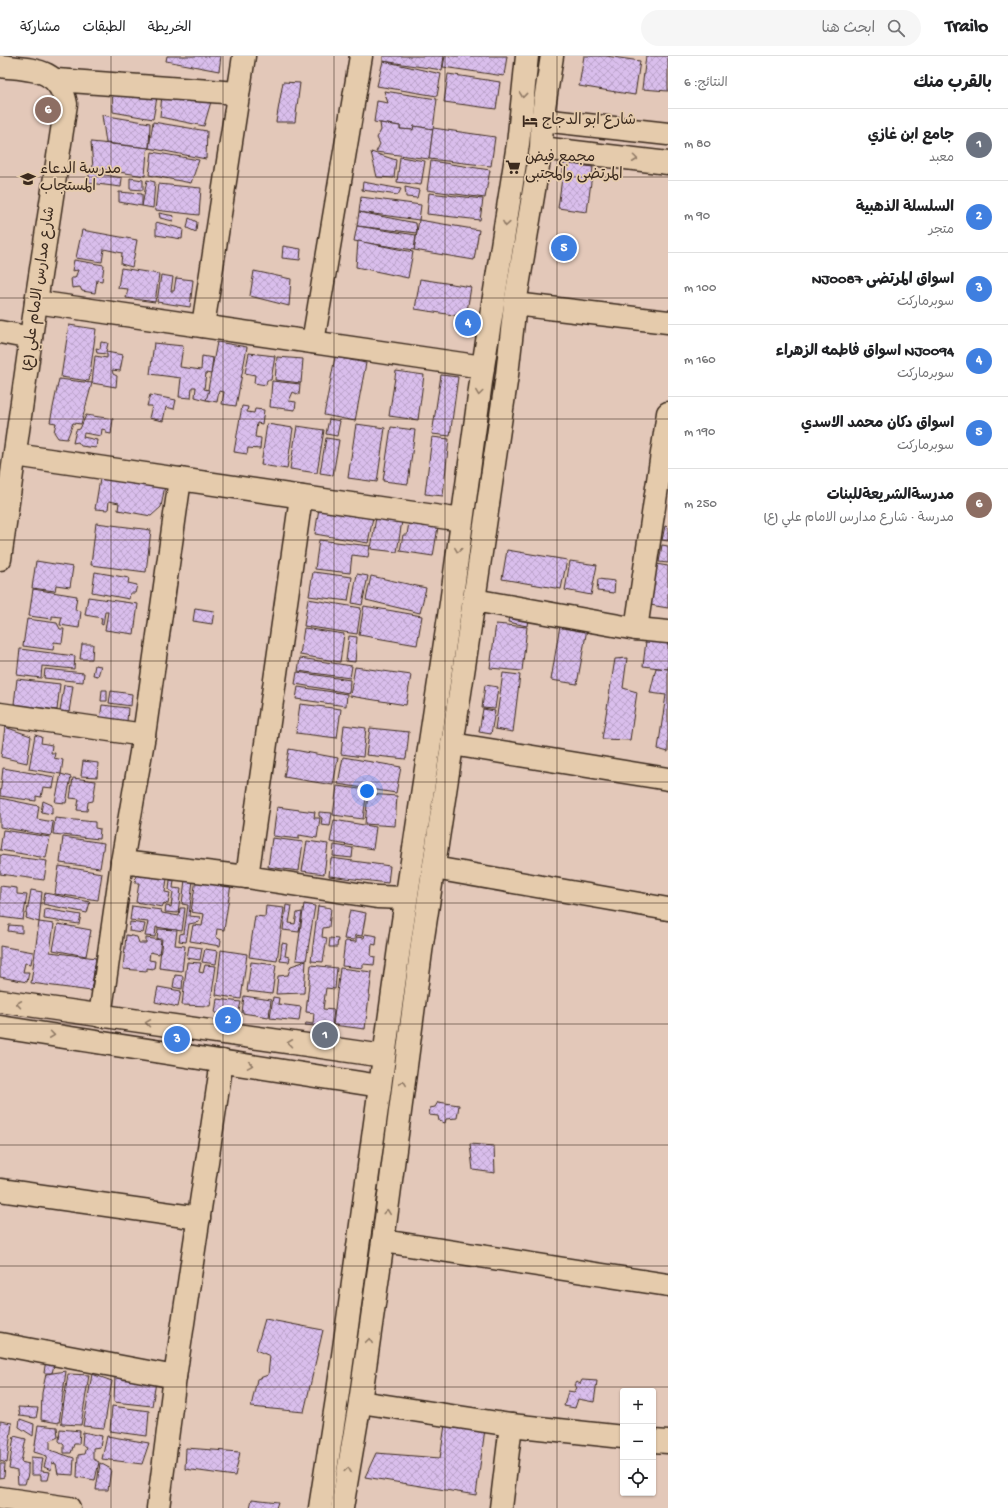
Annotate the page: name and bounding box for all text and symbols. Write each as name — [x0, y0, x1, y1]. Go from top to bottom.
search box — [641, 10, 921, 46]
text: Trailo — [945, 16, 988, 39]
icon: search — [885, 17, 907, 39]
text: مشاركة — [20, 20, 60, 37]
text: الطبقات — [82, 20, 126, 37]
text: الخريطة — [148, 20, 191, 37]
text: ابحث هنا — [822, 20, 875, 38]
text: بالقرب منك — [913, 74, 992, 94]
text: النتائج: 6 — [684, 76, 728, 91]
one-way arrow — [519, 92, 528, 98]
pin: 6 — [35, 95, 61, 125]
hotel icon: شارع ابو الدجاج — [521, 112, 539, 130]
place label: شارع ابو الدجاج — [542, 112, 636, 130]
text: جامع ابن غازي — [868, 127, 954, 145]
text: 80 m — [684, 137, 711, 152]
text: 1 — [976, 137, 982, 152]
place label: مجمع فيض المرتضى والمجتبى — [525, 149, 623, 184]
text: معبد — [929, 151, 954, 166]
one-way arrow — [632, 154, 638, 163]
supermarket icon: مجمع فيض المرتضى والمجتبى — [504, 158, 522, 176]
place label: مدرسة الدعاء المستجاب — [40, 161, 121, 196]
school or university icon: مدرسة الدعاء المستجاب — [19, 170, 37, 188]
text: السلسلة الذهبية — [856, 199, 954, 217]
street label: شارع مدارس الامام علي (ع) — [19, 205, 61, 373]
text: 90 m — [684, 209, 710, 224]
text: 2 — [976, 209, 982, 224]
one-way arrow — [502, 220, 511, 227]
text: متجر — [929, 223, 954, 238]
pin: 5 — [551, 233, 577, 263]
text: اسواق المرتضى NJ0087 — [812, 271, 954, 289]
text: 100 m — [684, 281, 716, 296]
text: 3 — [976, 281, 982, 296]
text: سوبرماركت — [897, 295, 954, 310]
pin: 4 — [455, 308, 481, 338]
text: NJ0094 اسواق فاطمه الزهراء — [776, 343, 954, 361]
text: 160 m — [684, 353, 716, 368]
text: 4 — [976, 353, 982, 368]
text: سوبرماركت — [897, 367, 954, 382]
one-way arrow — [475, 390, 484, 397]
text: اسواق دكان محمد الاسدي — [801, 415, 954, 433]
text: 190 m — [684, 425, 715, 440]
text: 5 — [976, 425, 982, 440]
text: سوبرماركت — [897, 439, 954, 454]
text: مدرسةالشريعةللبنات — [827, 487, 954, 505]
text: 250 m — [684, 497, 717, 512]
text: 6 — [976, 497, 982, 512]
text: مدرسة · شارع مدارس الامام علي (ع) — [763, 511, 954, 526]
one-way arrow — [454, 547, 463, 553]
your location — [357, 781, 377, 801]
one-way arrow — [16, 1000, 22, 1009]
pin: 2 — [215, 1005, 241, 1035]
one-way arrow — [144, 1019, 151, 1028]
pin: 1 — [312, 1020, 338, 1050]
pin: 3 — [164, 1024, 190, 1054]
one-way arrow — [49, 1030, 56, 1039]
one-way arrow — [287, 1039, 293, 1048]
one-way arrow — [247, 1060, 253, 1069]
one-way arrow — [398, 1080, 407, 1087]
one-way arrow — [382, 1209, 391, 1215]
one-way arrow — [364, 1338, 373, 1344]
map controls — [620, 1388, 656, 1496]
button: + — [620, 1388, 656, 1424]
button: − — [620, 1424, 656, 1460]
button: locate — [620, 1460, 656, 1496]
one-way arrow — [344, 1466, 352, 1473]

